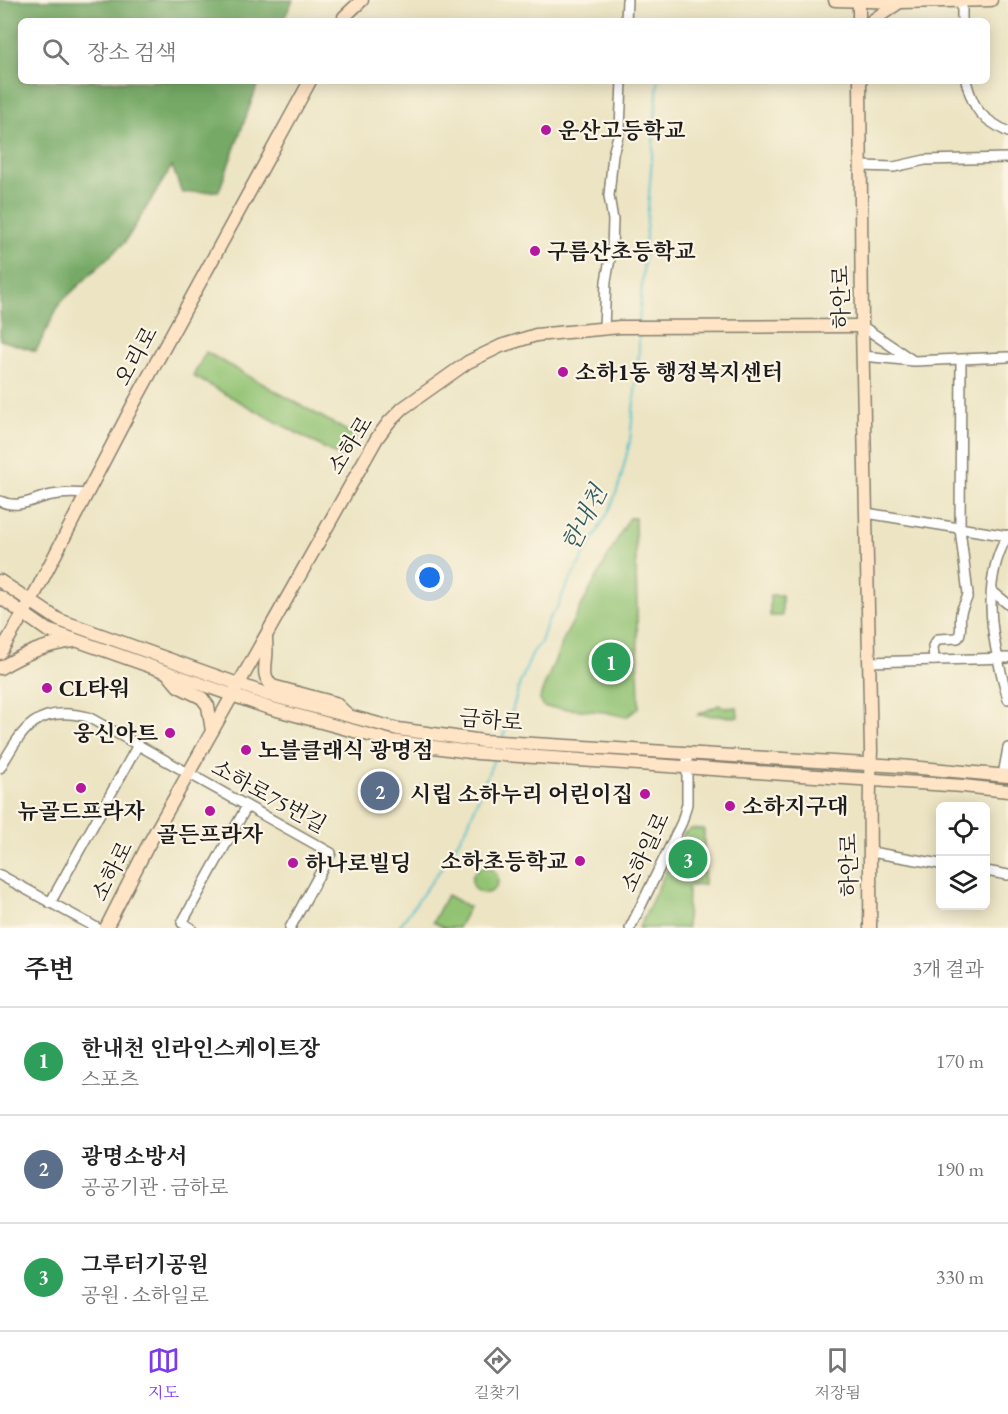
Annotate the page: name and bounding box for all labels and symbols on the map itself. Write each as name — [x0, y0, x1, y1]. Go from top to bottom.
place label: 운산고등학교 — [558, 116, 686, 145]
marker: 운산고등학교 — [539, 123, 553, 137]
place label: 구름산초등학교 — [547, 237, 696, 266]
marker: 구름산초등학교 — [528, 244, 542, 258]
street label: 하안로 — [826, 265, 856, 329]
street label: 오리로 — [108, 321, 164, 391]
place label: 소하1동 행정복지센터 — [575, 358, 783, 387]
marker: 소하1동 행정복지센터 — [556, 365, 570, 379]
street label: 소하로 — [321, 410, 379, 480]
water label: 한내천 — [554, 478, 614, 556]
your location — [415, 563, 444, 592]
pin: 1 — [592, 640, 630, 684]
place label: CL타워 — [59, 674, 130, 703]
marker: CL타워 — [40, 681, 54, 695]
street label: 금하로 — [458, 703, 524, 737]
place label: 웅신아트 — [73, 719, 159, 748]
marker: 웅신아트 — [163, 726, 177, 740]
place label: 노블클래식 광명점 — [258, 736, 433, 765]
marker: 노블클래식 광명점 — [239, 743, 253, 757]
street label: 소하로75번길 — [206, 752, 332, 840]
pin: 2 — [360, 768, 400, 814]
place label: 시립 소하누리 어린이집 — [410, 780, 633, 809]
marker: 뉴골드프라자 — [74, 781, 88, 795]
marker: 시립 소하누리 어린이집 — [638, 787, 652, 801]
place label: 소하지구대 — [742, 792, 848, 821]
place label: 뉴골드프라자 — [17, 797, 146, 826]
marker: 소하지구대 — [723, 799, 737, 813]
marker: 골든프라자 — [203, 804, 217, 818]
street label: 소하일로 — [614, 807, 676, 897]
place label: 골든프라자 — [157, 820, 264, 849]
street label: 하안로 — [834, 833, 864, 897]
street label: 소하로 — [85, 836, 139, 906]
pin: 3 — [668, 836, 708, 882]
place label: 소하초등학교 — [440, 847, 568, 876]
place label: 하나로빌딩 — [305, 849, 411, 878]
marker: 소하초등학교 — [573, 854, 587, 868]
marker: 하나로빌딩 — [286, 856, 300, 870]

